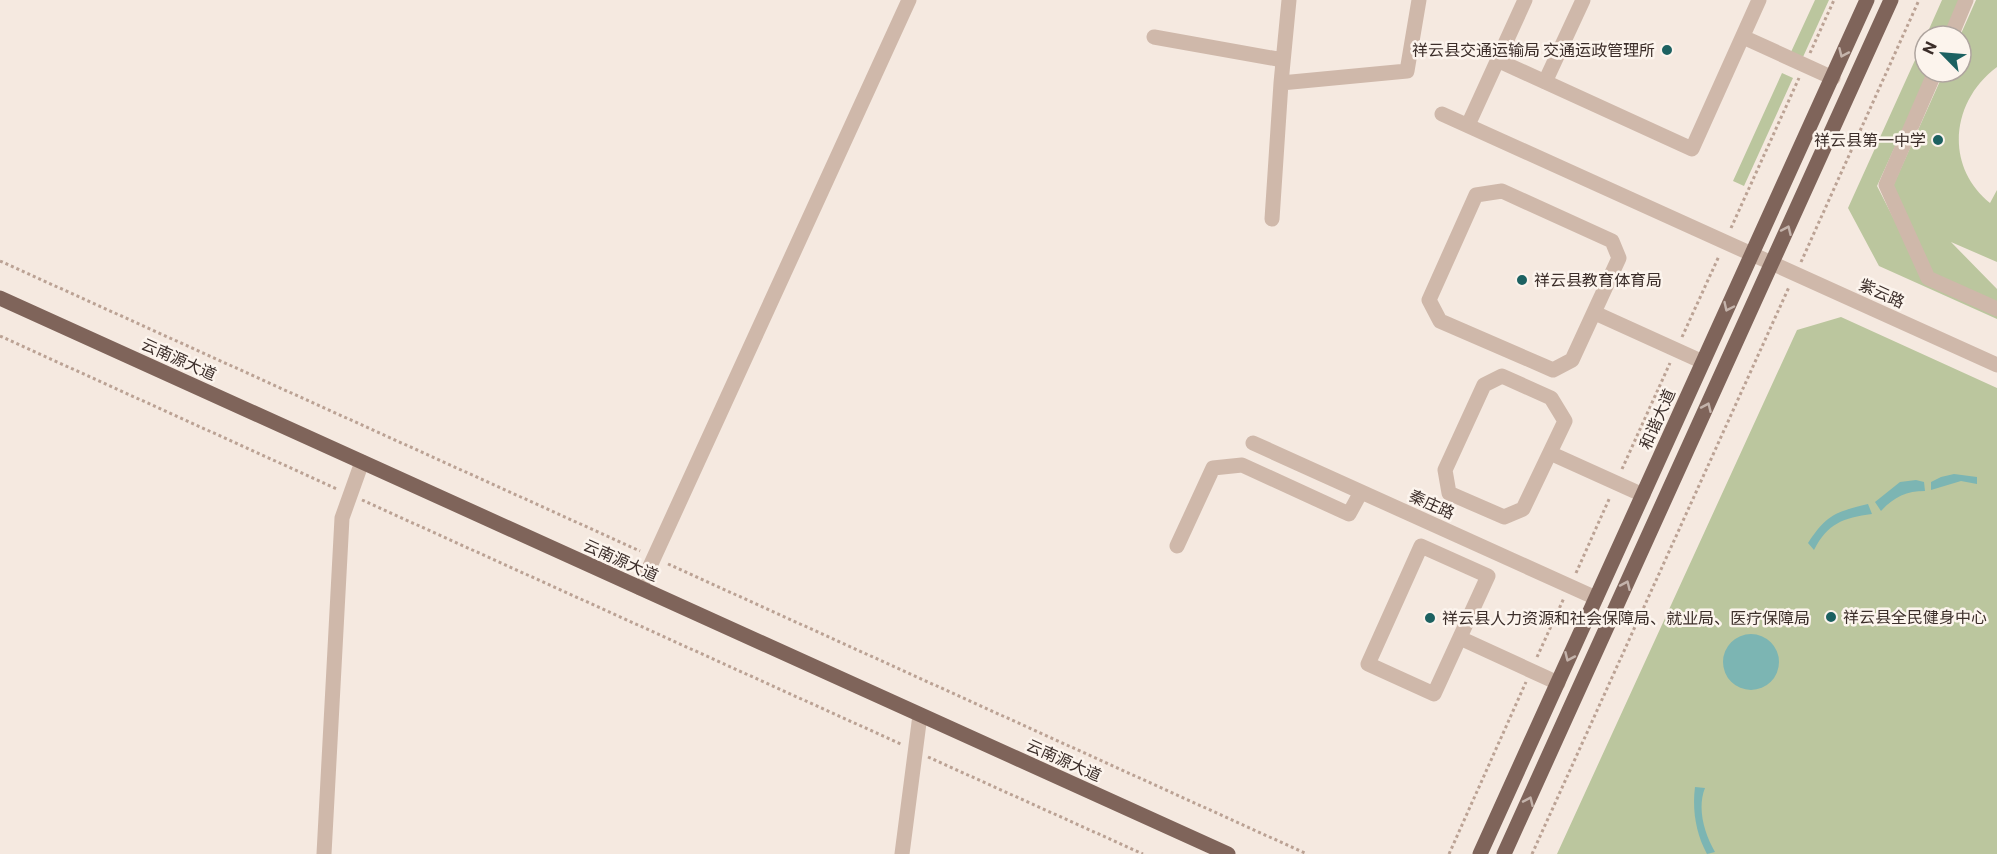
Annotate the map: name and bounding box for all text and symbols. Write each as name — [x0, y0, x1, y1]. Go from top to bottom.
north arrow — [1913, 24, 1973, 84]
text: N — [1918, 38, 1940, 57]
place label: 祥云县交通运输局 交通运政管理所 — [1412, 40, 1655, 59]
marker: 祥云县交通运输局 交通运政管理所 — [1660, 43, 1674, 57]
one-way arrow — [1839, 47, 1851, 58]
place label: 祥云县第一中学 — [1814, 130, 1926, 149]
marker: 祥云县第一中学 — [1931, 133, 1945, 147]
one-way arrow — [1780, 225, 1792, 236]
place label: 祥云县教育体育局 — [1534, 270, 1662, 289]
marker: 祥云县教育体育局 — [1515, 273, 1529, 287]
street label: 紫云路 — [1856, 274, 1908, 311]
one-way arrow — [1724, 301, 1736, 312]
street label: 云南源大道 — [139, 334, 220, 383]
street label: 和谐大道 — [1635, 386, 1678, 452]
one-way arrow — [1699, 403, 1711, 414]
street label: 秦庄路 — [1406, 485, 1458, 522]
street label: 云南源大道 — [581, 535, 662, 584]
one-way arrow — [1619, 580, 1631, 591]
place label: 祥云县全民健身中心 — [1843, 607, 1987, 626]
place label: 祥云县人力资源和社会保障局、就业局、医疗保障局 — [1442, 608, 1810, 627]
marker: 祥云县全民健身中心 — [1824, 610, 1838, 624]
marker: 祥云县人力资源和社会保障局、就业局、医疗保障局 — [1423, 611, 1437, 625]
one-way arrow — [1565, 650, 1577, 661]
street label: 云南源大道 — [1024, 735, 1105, 784]
one-way arrow — [1521, 796, 1533, 807]

